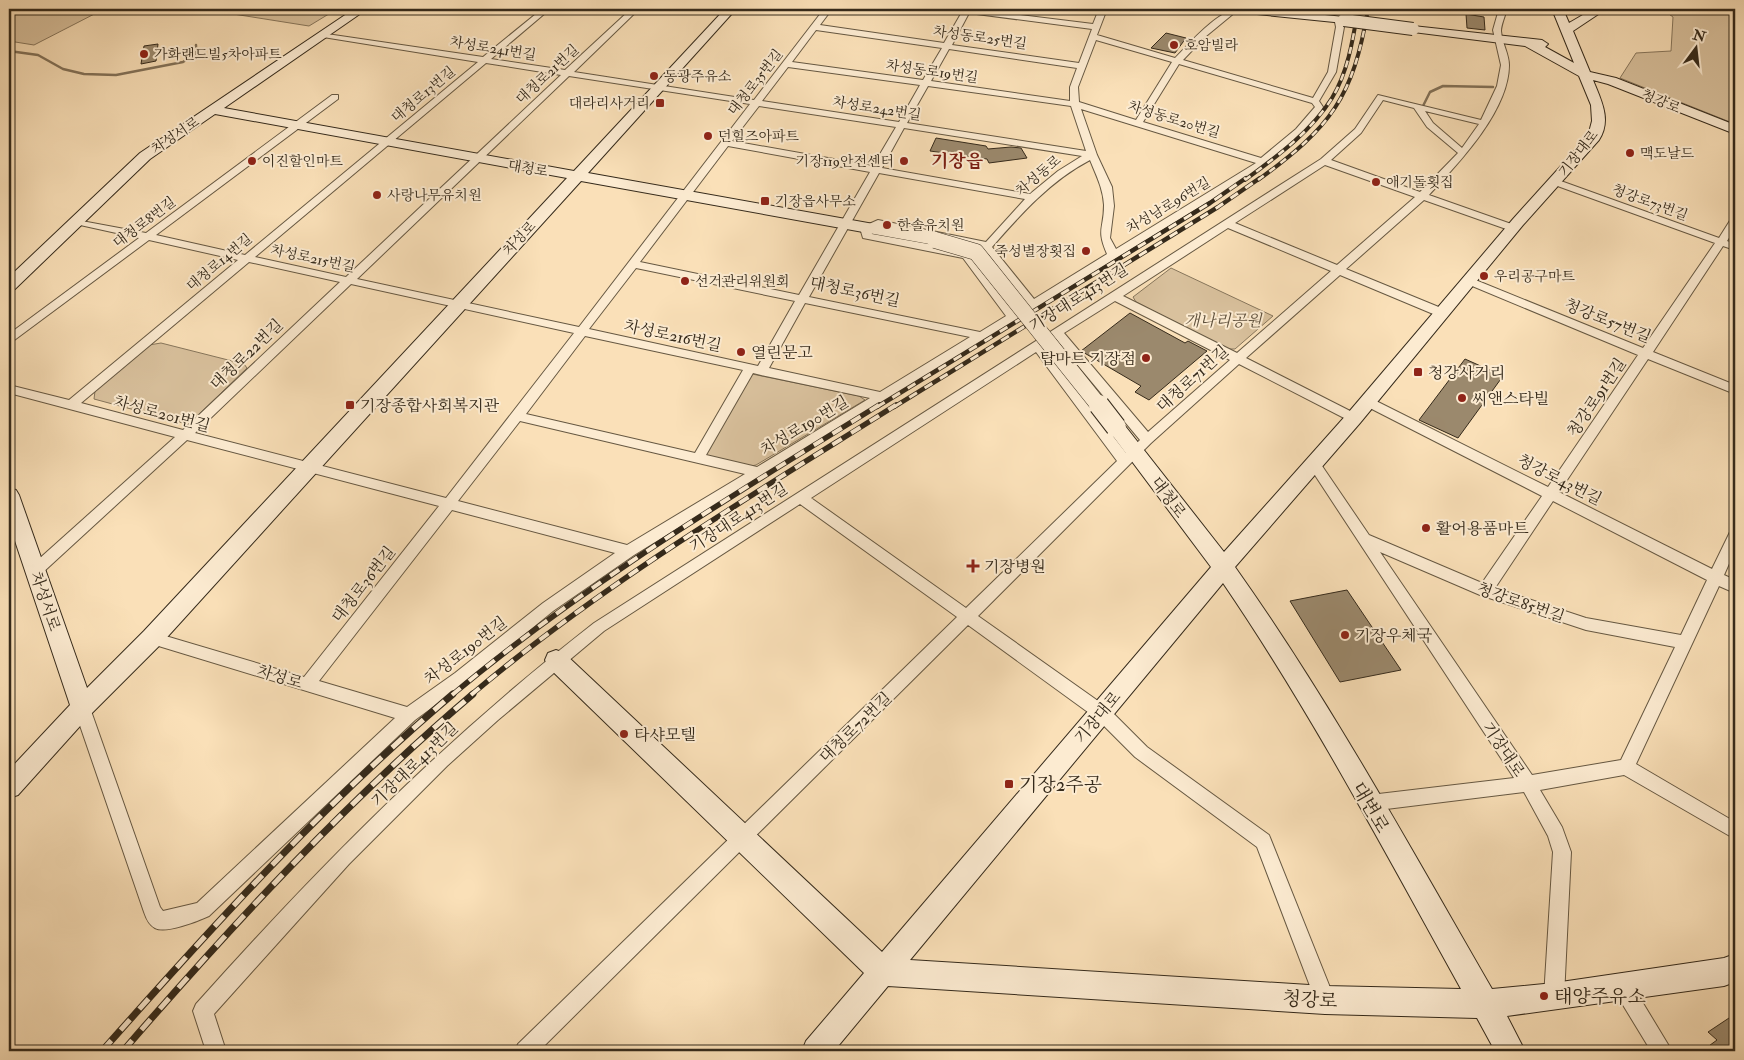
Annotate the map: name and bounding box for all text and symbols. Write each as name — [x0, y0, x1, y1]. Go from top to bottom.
north arrow — [1672, 22, 1722, 72]
street label: 차성동로25번길 — [932, 23, 1028, 52]
text: N — [1690, 26, 1708, 46]
street label: 차성로241번길 — [448, 33, 537, 64]
place label: 호암빌라 — [1184, 37, 1239, 54]
marker: 호암빌라 — [1168, 39, 1180, 51]
street label: 대청로21번길 — [512, 41, 582, 108]
place label: 가화랜드빌5차아파트 — [154, 46, 282, 63]
street label: 대청로35번길 — [724, 46, 786, 119]
marker: 가화랜드빌5차아파트 — [138, 48, 150, 60]
street label: 차성동로19번길 — [885, 57, 979, 86]
street label: 대청로13번길 — [388, 63, 459, 126]
place label: 동광주유소 — [664, 68, 732, 85]
marker: 동광주유소 — [648, 70, 660, 82]
street label: 청강로 — [1639, 86, 1683, 117]
street label: 차성로242번길 — [831, 93, 922, 124]
place label: 대라리사거리 — [569, 95, 650, 112]
marker: 대라리사거리 — [654, 97, 666, 109]
street label: 차성동로20번길 — [1126, 97, 1222, 142]
street label: 차성서로 — [148, 113, 203, 158]
street label: 기장대로 — [1555, 126, 1602, 180]
place label: 던힐즈아파트 — [718, 128, 800, 145]
marker: 던힐즈아파트 — [702, 130, 714, 142]
place label: 맥도날드 — [1640, 145, 1695, 162]
marker: 맥도날드 — [1624, 147, 1636, 159]
district label: 기장읍 — [931, 150, 984, 173]
street label: 차성동로 — [1012, 151, 1065, 199]
place label: 이진할인마트 — [262, 153, 344, 170]
place label: 기장119안전센터 — [796, 153, 894, 170]
marker: 이진할인마트 — [246, 155, 258, 167]
marker: 기장119안전센터 — [898, 155, 910, 167]
street label: 대청로 — [506, 157, 550, 180]
street label: 차성남로96번길 — [1123, 174, 1214, 237]
place label: 애기돌횟집 — [1386, 174, 1454, 191]
marker: 애기돌횟집 — [1370, 176, 1382, 188]
street label: 청강로73번길 — [1610, 181, 1690, 224]
place label: 사랑나무유치원 — [387, 187, 482, 204]
marker: 사랑나무유치원 — [371, 189, 383, 201]
street label: 대청로8번길 — [110, 193, 179, 252]
place label: 기장읍사무소 — [775, 193, 857, 210]
marker: 기장읍사무소 — [759, 195, 771, 207]
street label: 차성로 — [499, 217, 540, 259]
place label: 한솔유치원 — [897, 217, 965, 234]
marker: 한솔유치원 — [881, 219, 893, 231]
street label: 대청로14번길 — [183, 230, 255, 295]
street label: 차성로215번길 — [269, 241, 357, 276]
place label: 죽성별장횟집 — [995, 243, 1076, 260]
marker: 죽성별장횟집 — [1080, 245, 1092, 257]
street label: 기장대로413번길 — [1025, 259, 1132, 336]
place label: 우리공구마트 — [1494, 268, 1576, 285]
marker: 우리공구마트 — [1478, 270, 1490, 282]
place label: 선거관리위원회 — [695, 273, 790, 290]
street label: 대청로36번길 — [808, 273, 902, 311]
marker: 선거관리위원회 — [679, 275, 691, 287]
street label: 청강로57번길 — [1561, 294, 1654, 347]
park label: 개나리공원 — [1184, 311, 1263, 331]
street label: 대청로22번길 — [206, 315, 287, 394]
street label: 차성로216번길 — [622, 316, 723, 356]
street label: 대청로71번길 — [1152, 341, 1233, 416]
place label: 열린문고 — [751, 343, 813, 363]
marker: 열린문고 — [735, 346, 747, 358]
place label: 탑마트 기장점 — [1040, 349, 1136, 369]
marker: 탑마트 기장점 — [1140, 352, 1152, 364]
street label: 청강로91번길 — [1563, 354, 1631, 441]
place label: 청강사거리 — [1428, 363, 1505, 383]
marker: 청강사거리 — [1412, 366, 1424, 378]
place label: 씨앤스타빌 — [1472, 389, 1549, 409]
street label: 차성로201번길 — [111, 391, 212, 436]
street label: 차성로190번길 — [757, 392, 852, 460]
marker: 씨앤스타빌 — [1456, 392, 1468, 404]
place label: 기장종합사회복지관 — [360, 396, 500, 416]
marker: 기장종합사회복지관 — [344, 399, 356, 411]
street label: 청강로43번길 — [1514, 450, 1605, 510]
street label: 대청로 — [1146, 473, 1190, 523]
street label: 기장대로413번길 — [686, 479, 791, 557]
place label: 활어용품마트 — [1436, 519, 1529, 539]
marker: 활어용품마트 — [1420, 522, 1432, 534]
street label: 대청로36번길 — [328, 542, 400, 627]
place label: 기장병원 — [984, 557, 1046, 577]
marker: 기장병원 — [966, 559, 980, 573]
street label: 차성서로 — [26, 569, 65, 634]
street label: 청강로85번길 — [1474, 579, 1567, 627]
street label: 차성로190번길 — [420, 612, 511, 689]
place label: 기장우체국 — [1355, 626, 1433, 646]
marker: 기장우체국 — [1339, 629, 1351, 641]
street label: 차성로 — [255, 661, 305, 693]
street label: 기장대로 — [1070, 687, 1126, 748]
street label: 대청로72번길 — [815, 688, 896, 767]
street label: 기장대로413번길 — [367, 718, 462, 811]
street label: 기장대로 — [1478, 718, 1529, 781]
place label: 타샤모텔 — [634, 725, 696, 745]
marker: 타샤모텔 — [618, 728, 630, 740]
place label: 기장2주공 — [1019, 773, 1102, 797]
marker: 기장2주공 — [1003, 778, 1015, 790]
street label: 대변로 — [1346, 778, 1394, 837]
place label: 태양주유소 — [1554, 985, 1646, 1009]
street label: 청강로 — [1282, 987, 1338, 1013]
marker: 태양주유소 — [1538, 990, 1550, 1002]

